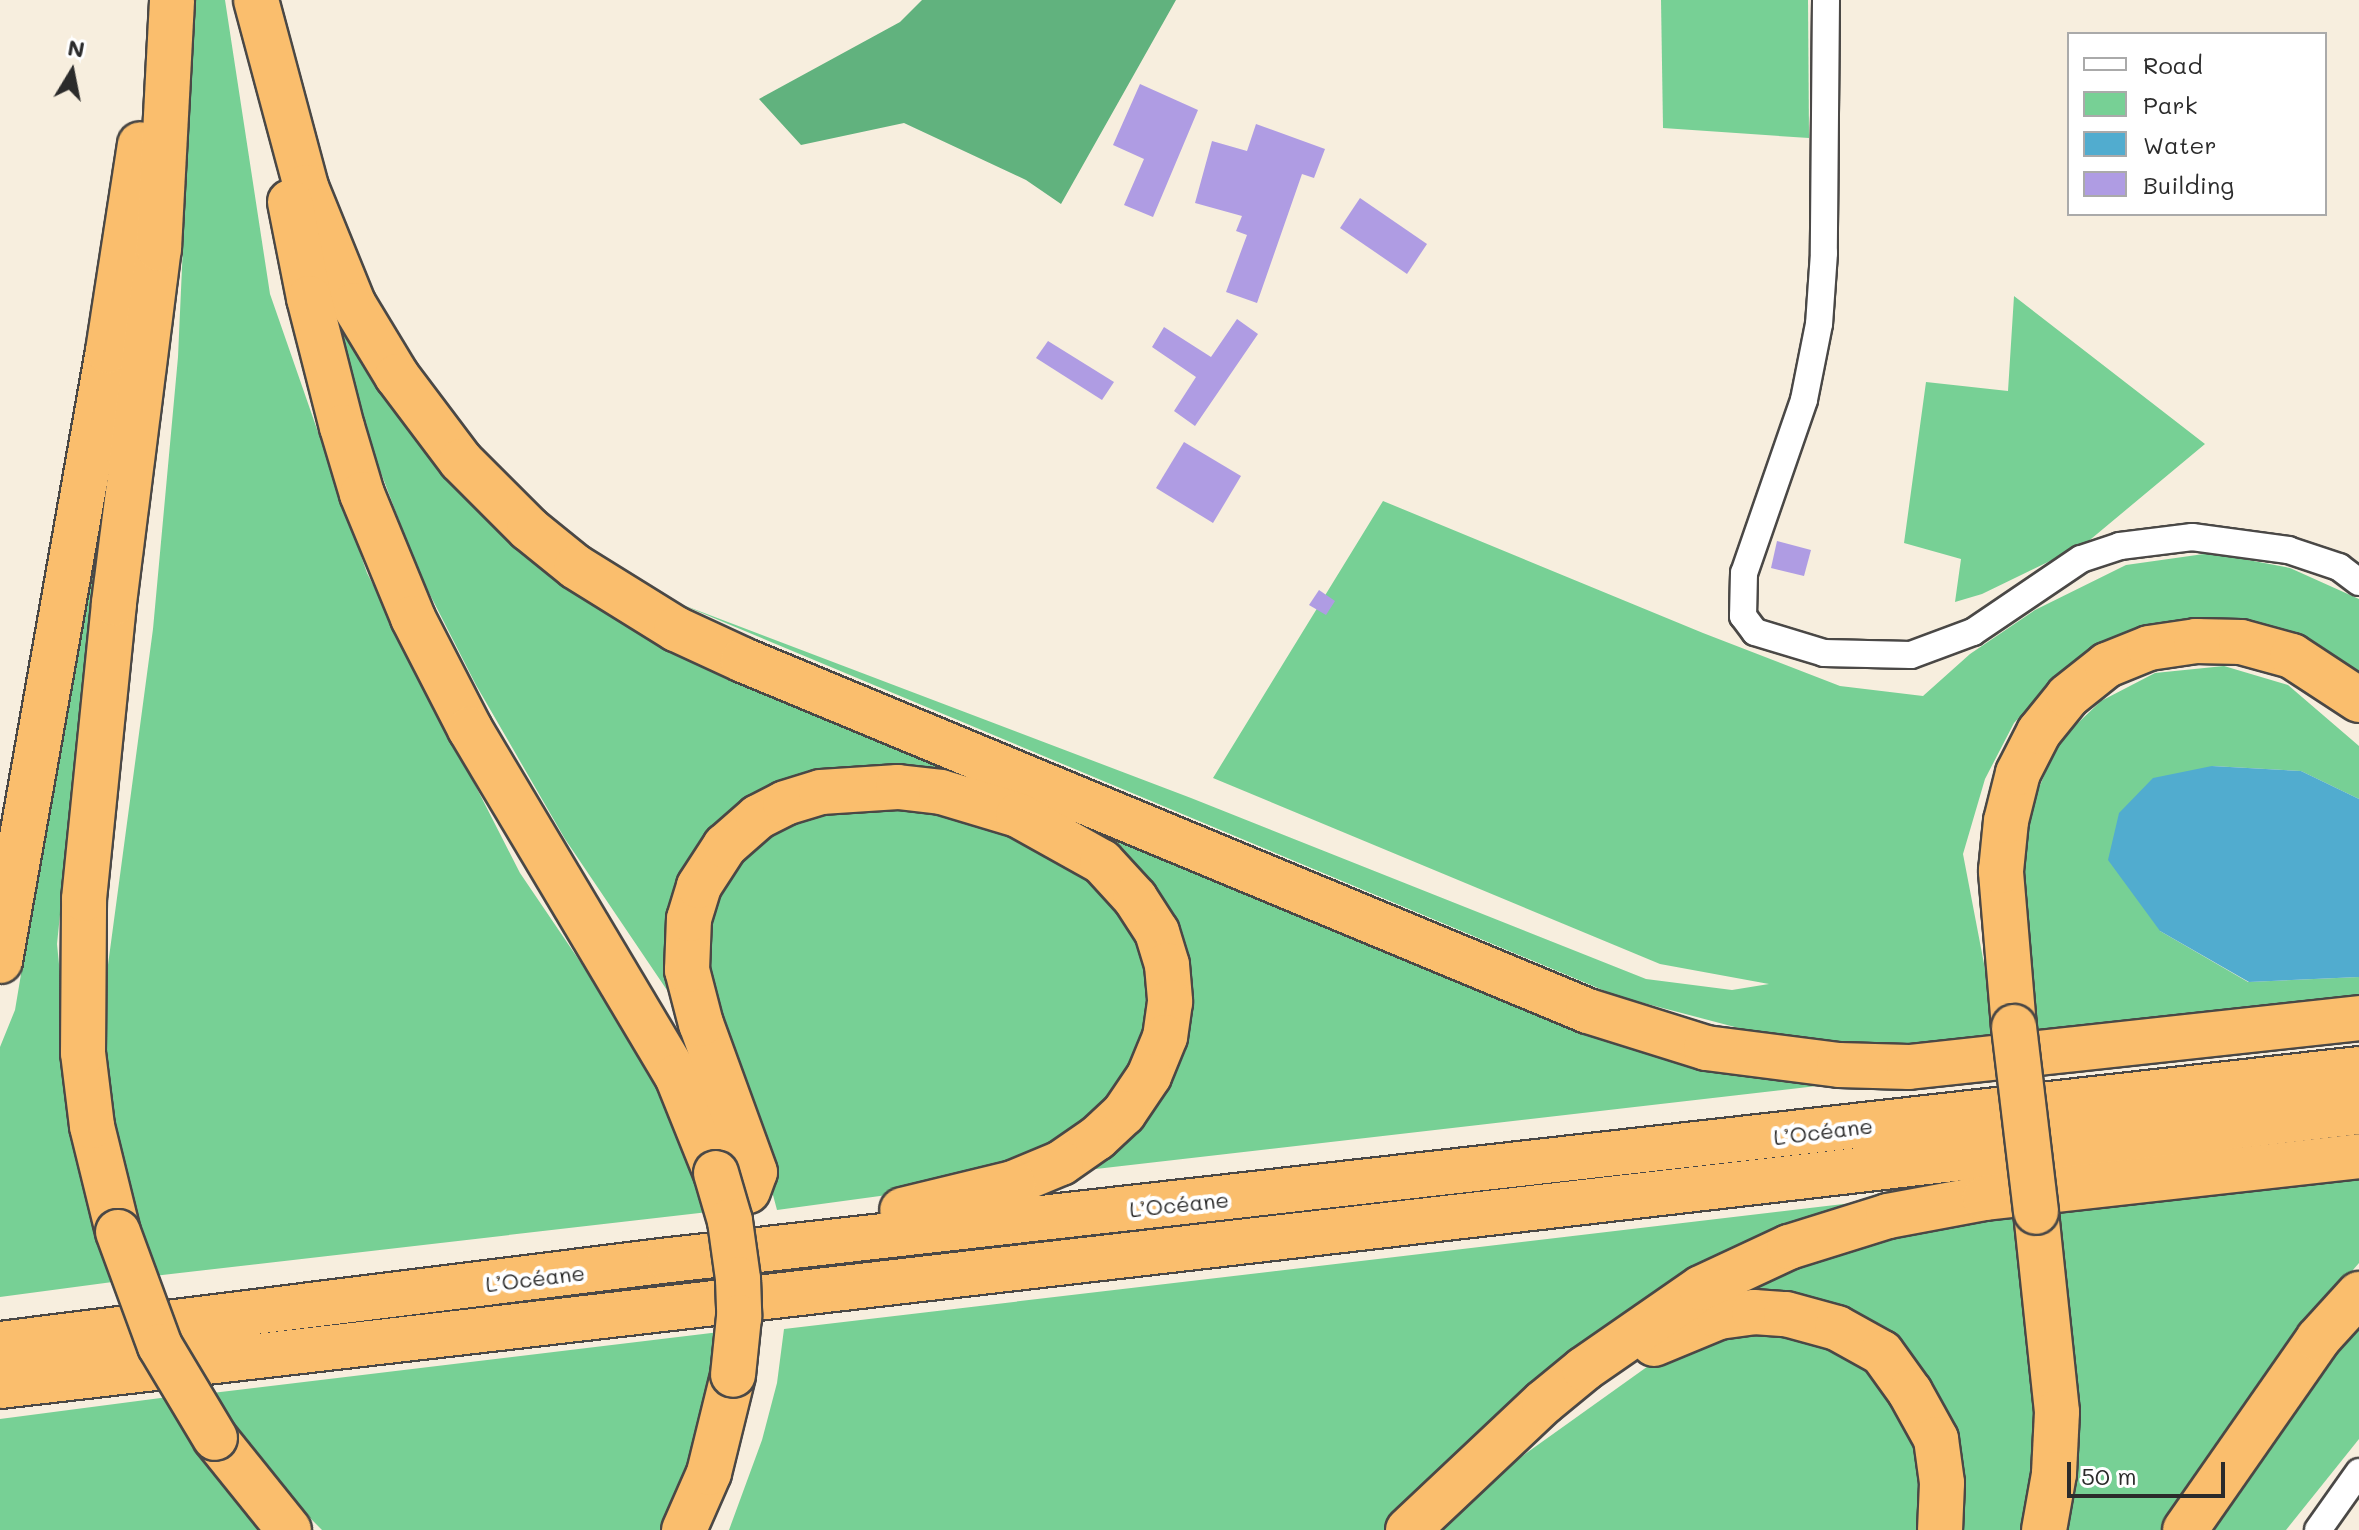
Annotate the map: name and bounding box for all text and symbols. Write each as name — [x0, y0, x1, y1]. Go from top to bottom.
north arrow — [32, 32, 112, 112]
text: N — [66, 32, 87, 64]
legend — [2067, 32, 2327, 216]
text: Road — [2143, 49, 2203, 80]
text: Park — [2143, 89, 2197, 120]
text: Water — [2143, 129, 2217, 160]
text: Building — [2143, 169, 2234, 200]
street label: L’Océane — [1772, 1112, 1874, 1150]
street label: L’Océane — [1128, 1186, 1230, 1222]
street label: L’Océane — [484, 1259, 586, 1297]
scale bar — [2071, 1446, 2229, 1496]
text: 50 m — [2081, 1460, 2137, 1491]

